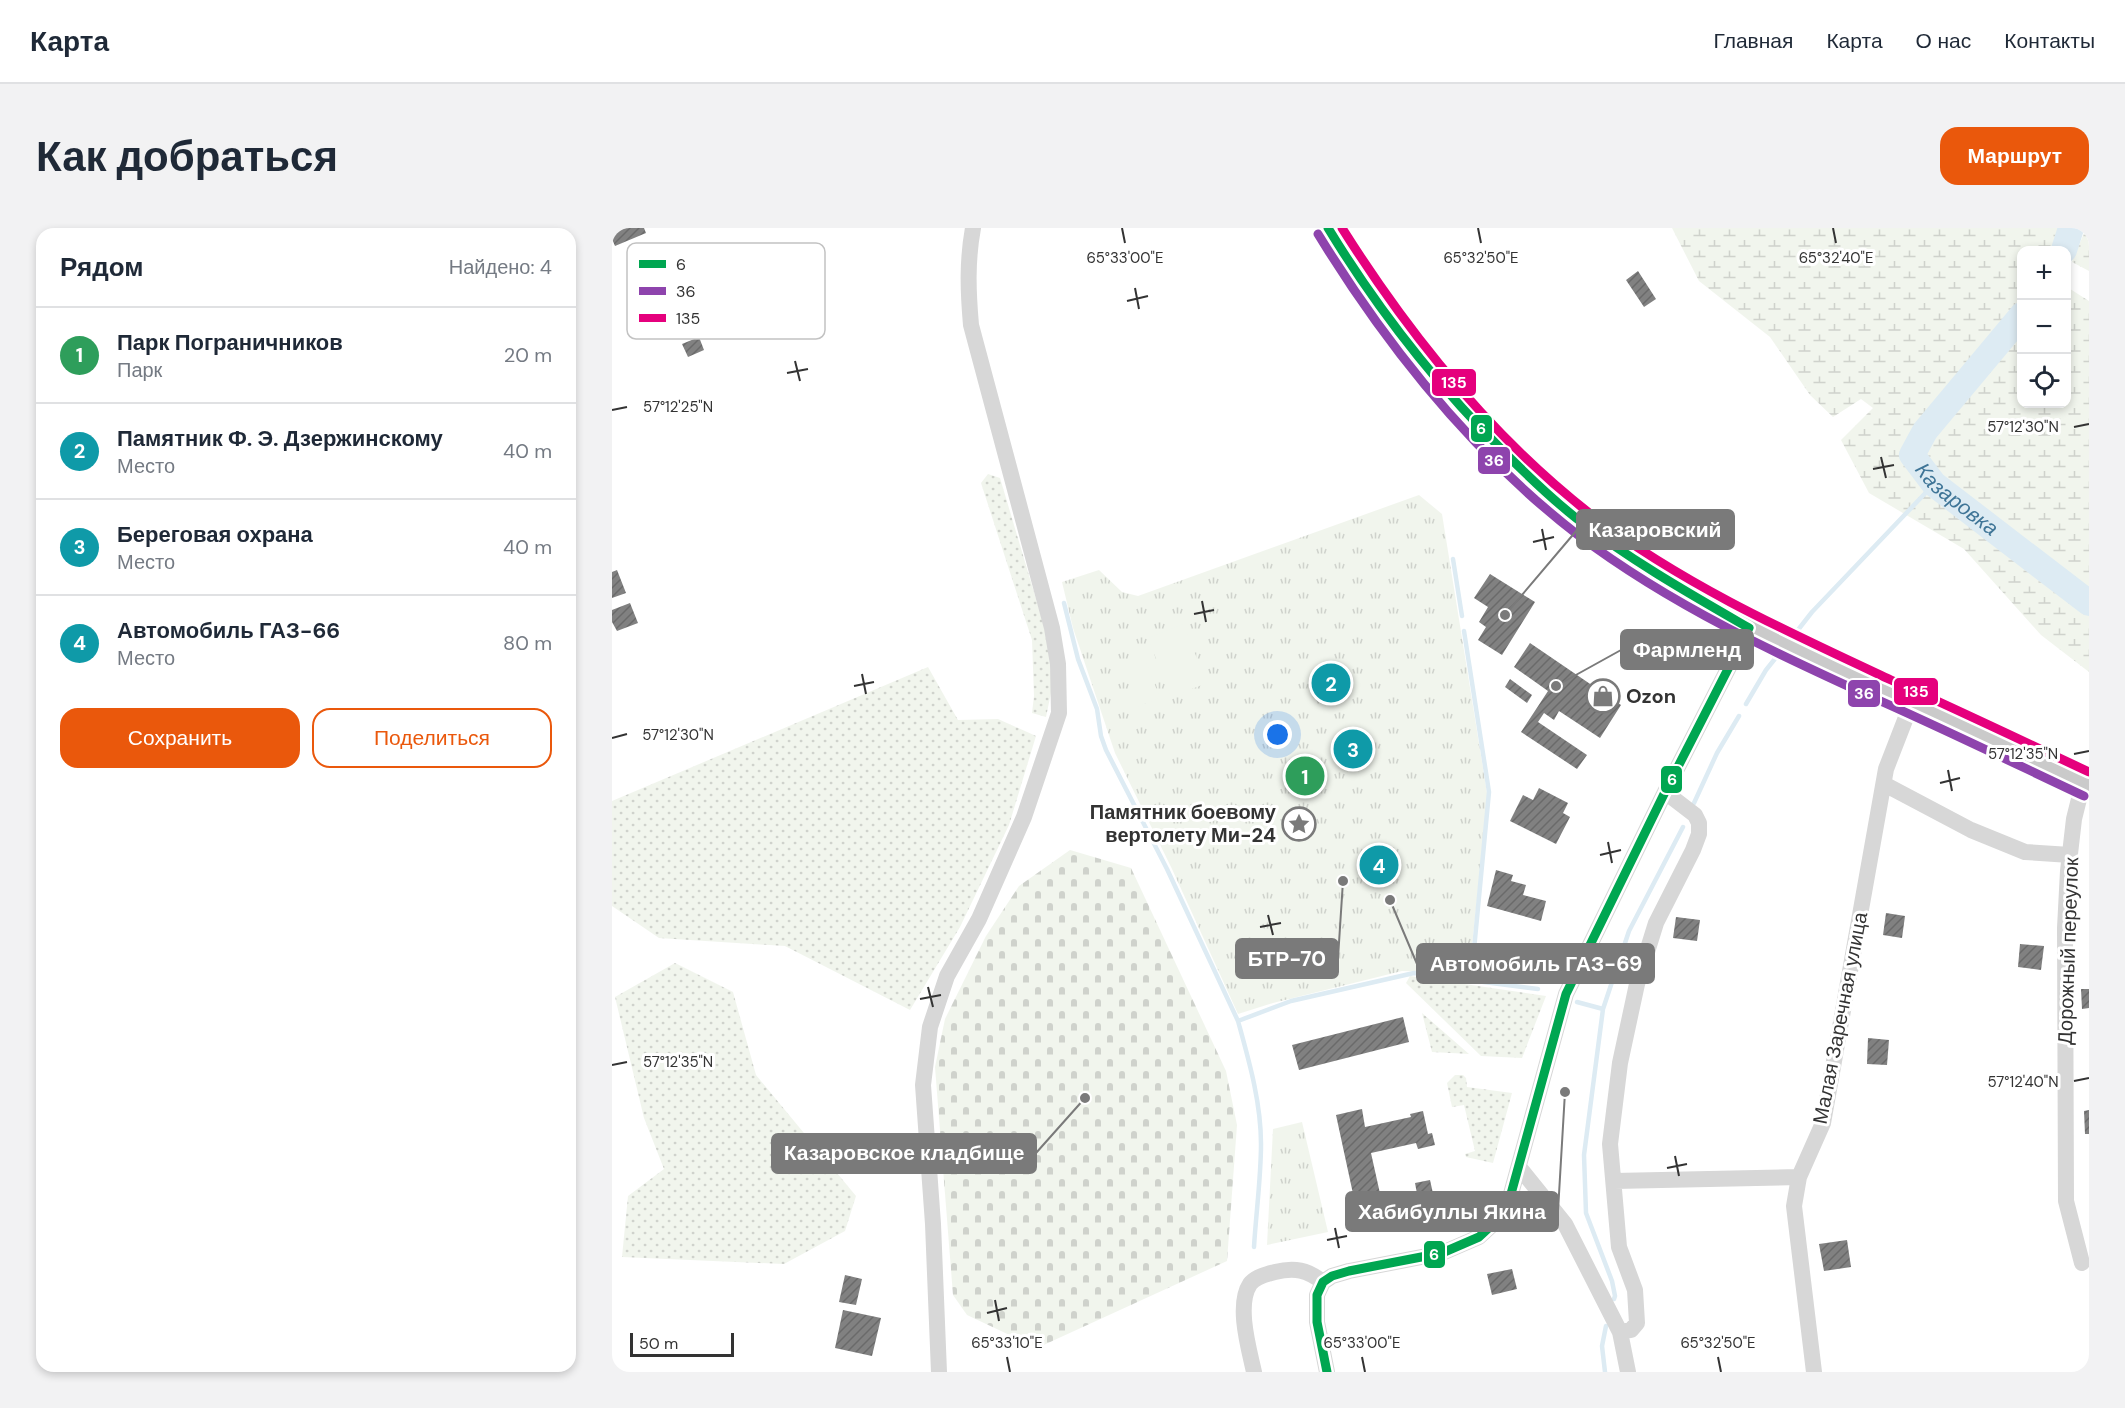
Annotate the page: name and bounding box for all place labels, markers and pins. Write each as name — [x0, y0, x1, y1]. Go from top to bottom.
callout: Казаровский — [1577, 510, 1734, 549]
callout: Фармленд — [1621, 630, 1753, 669]
pin: 2 — [1312, 660, 1350, 706]
shop icon: Ozon — [1585, 678, 1621, 714]
place label: Ozon — [1626, 683, 1676, 709]
pin: 3 — [1334, 726, 1372, 772]
pin: 1 — [1286, 754, 1324, 798]
place label: Памятник боевому вертолету Ми-24 — [1090, 799, 1277, 848]
place icon: Памятник боевому вертолету Ми-24 — [1281, 806, 1317, 842]
pin: 4 — [1360, 842, 1398, 888]
callout: БТР-70 — [1236, 939, 1338, 978]
callout: Автомобиль ГАЗ-69 — [1417, 944, 1654, 983]
callout: Казаровское кладбище — [772, 1134, 1036, 1173]
callout: Хабибуллы Якина — [1346, 1192, 1558, 1231]

